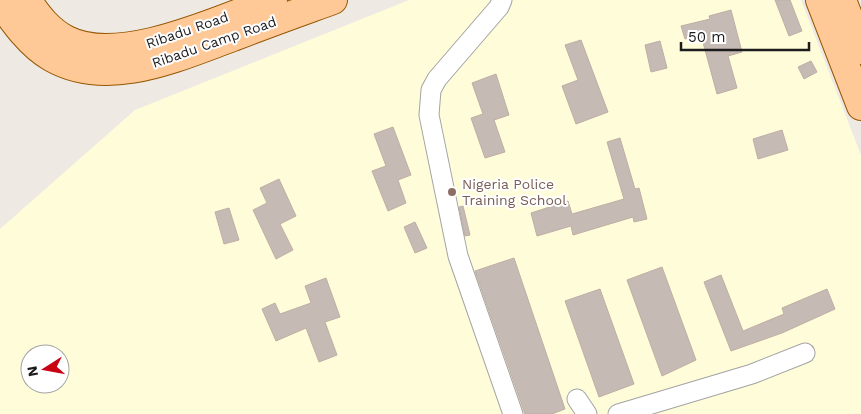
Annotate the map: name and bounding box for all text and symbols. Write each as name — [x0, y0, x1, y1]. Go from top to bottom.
street label: Ribadu Road — [144, 8, 230, 52]
street label: Ribadu Camp Road — [150, 13, 278, 71]
scale bar — [681, 20, 808, 52]
text: 50 m — [688, 28, 725, 46]
place label: Nigeria Police Training School — [462, 176, 567, 208]
marker: Nigeria Police Training School — [446, 186, 458, 198]
north arrow — [20, 344, 70, 394]
text: N — [23, 365, 41, 378]

